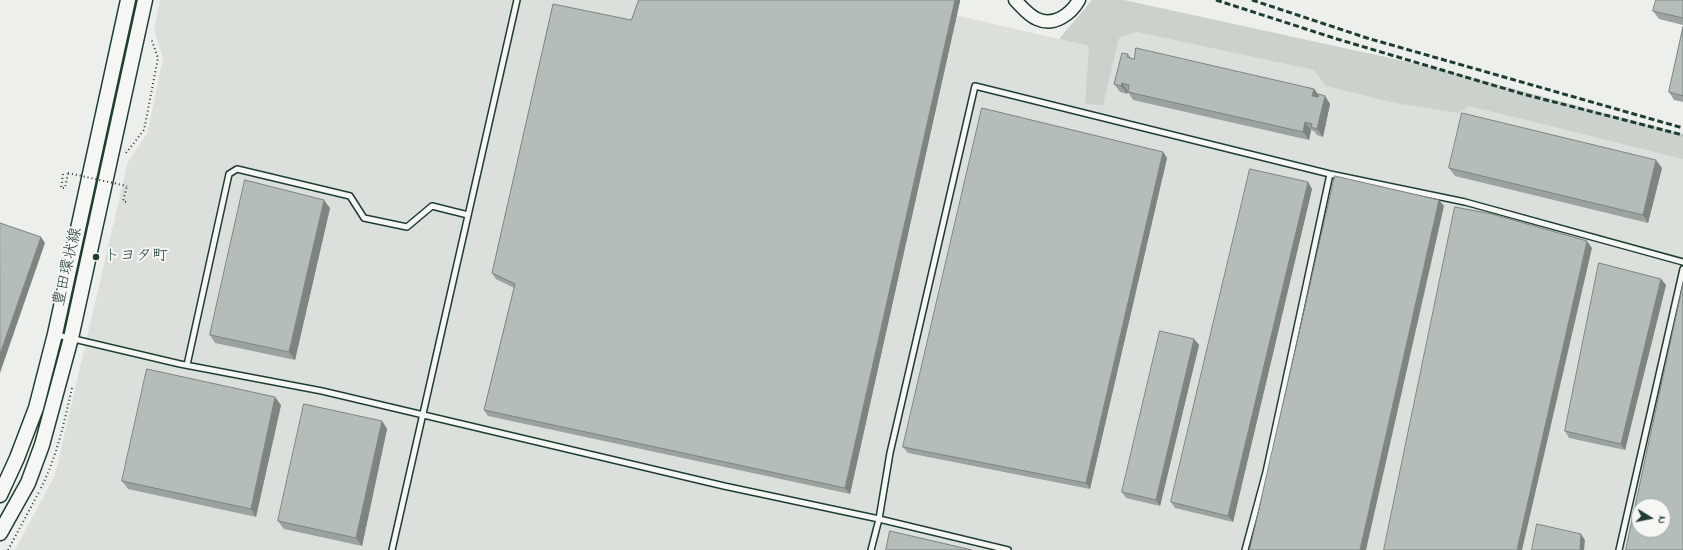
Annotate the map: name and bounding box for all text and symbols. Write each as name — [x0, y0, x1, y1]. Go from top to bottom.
street label: 豊田環状線 — [51, 226, 87, 308]
place label: トヨタ町 — [104, 247, 168, 267]
marker: トヨタ町 — [91, 252, 101, 262]
north arrow — [1631, 498, 1671, 538]
text: N — [1653, 515, 1670, 525]

